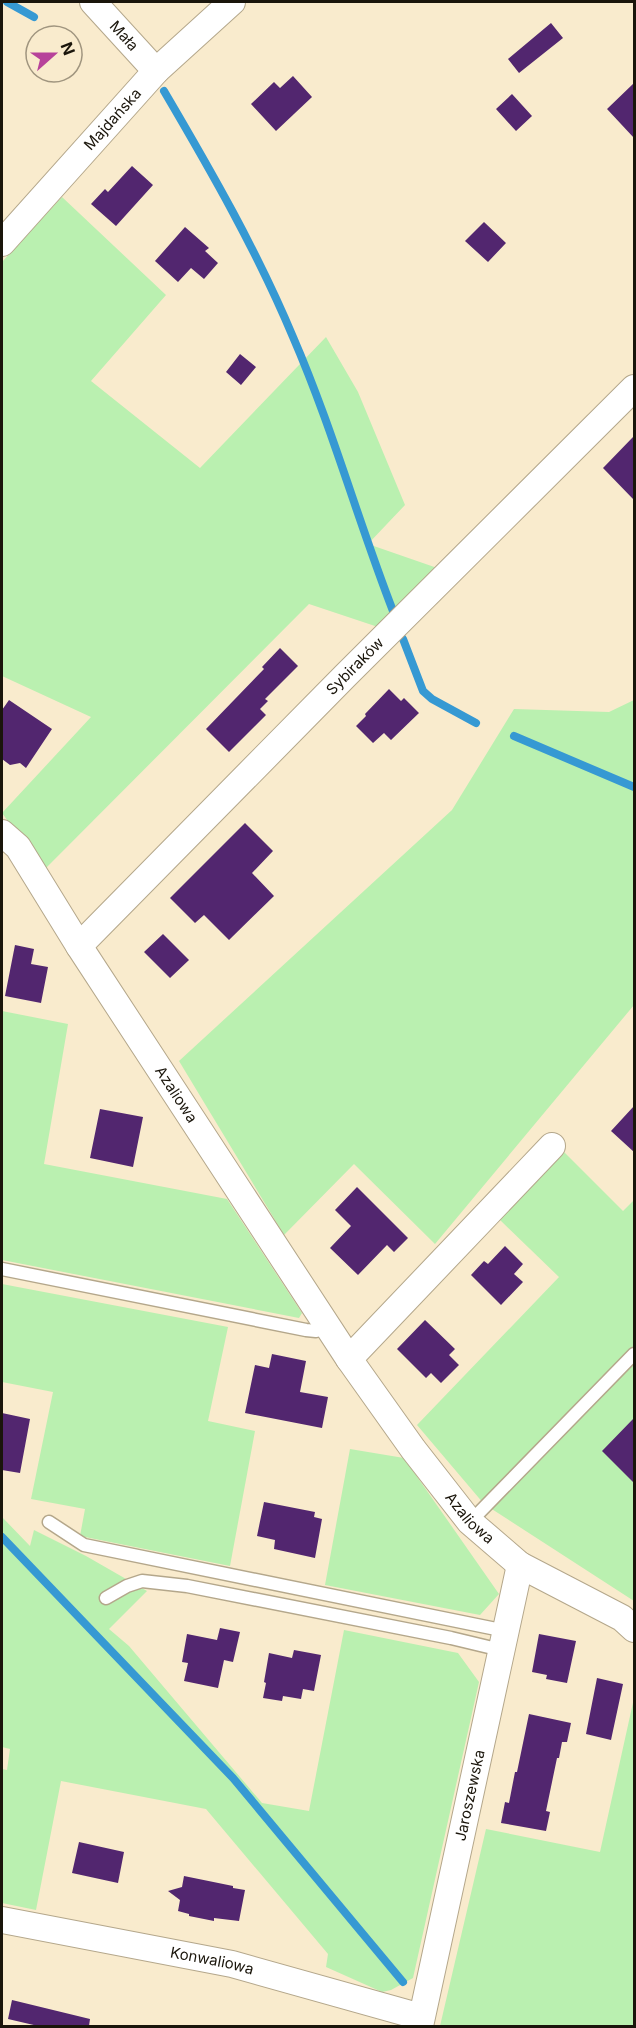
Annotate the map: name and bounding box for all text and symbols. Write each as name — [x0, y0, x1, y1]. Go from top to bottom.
street label: Mała — [106, 17, 143, 55]
north arrow — [24, 24, 84, 84]
text: N — [56, 39, 80, 58]
street label: Majdańska — [80, 84, 145, 154]
street label: Sybiraków — [322, 633, 387, 699]
street label: Azaliowa — [151, 1062, 202, 1126]
street label: Azaliowa — [441, 1488, 498, 1548]
street label: Jaroszewska — [450, 1748, 489, 1843]
street label: Konwaliowa — [169, 1942, 256, 1979]

